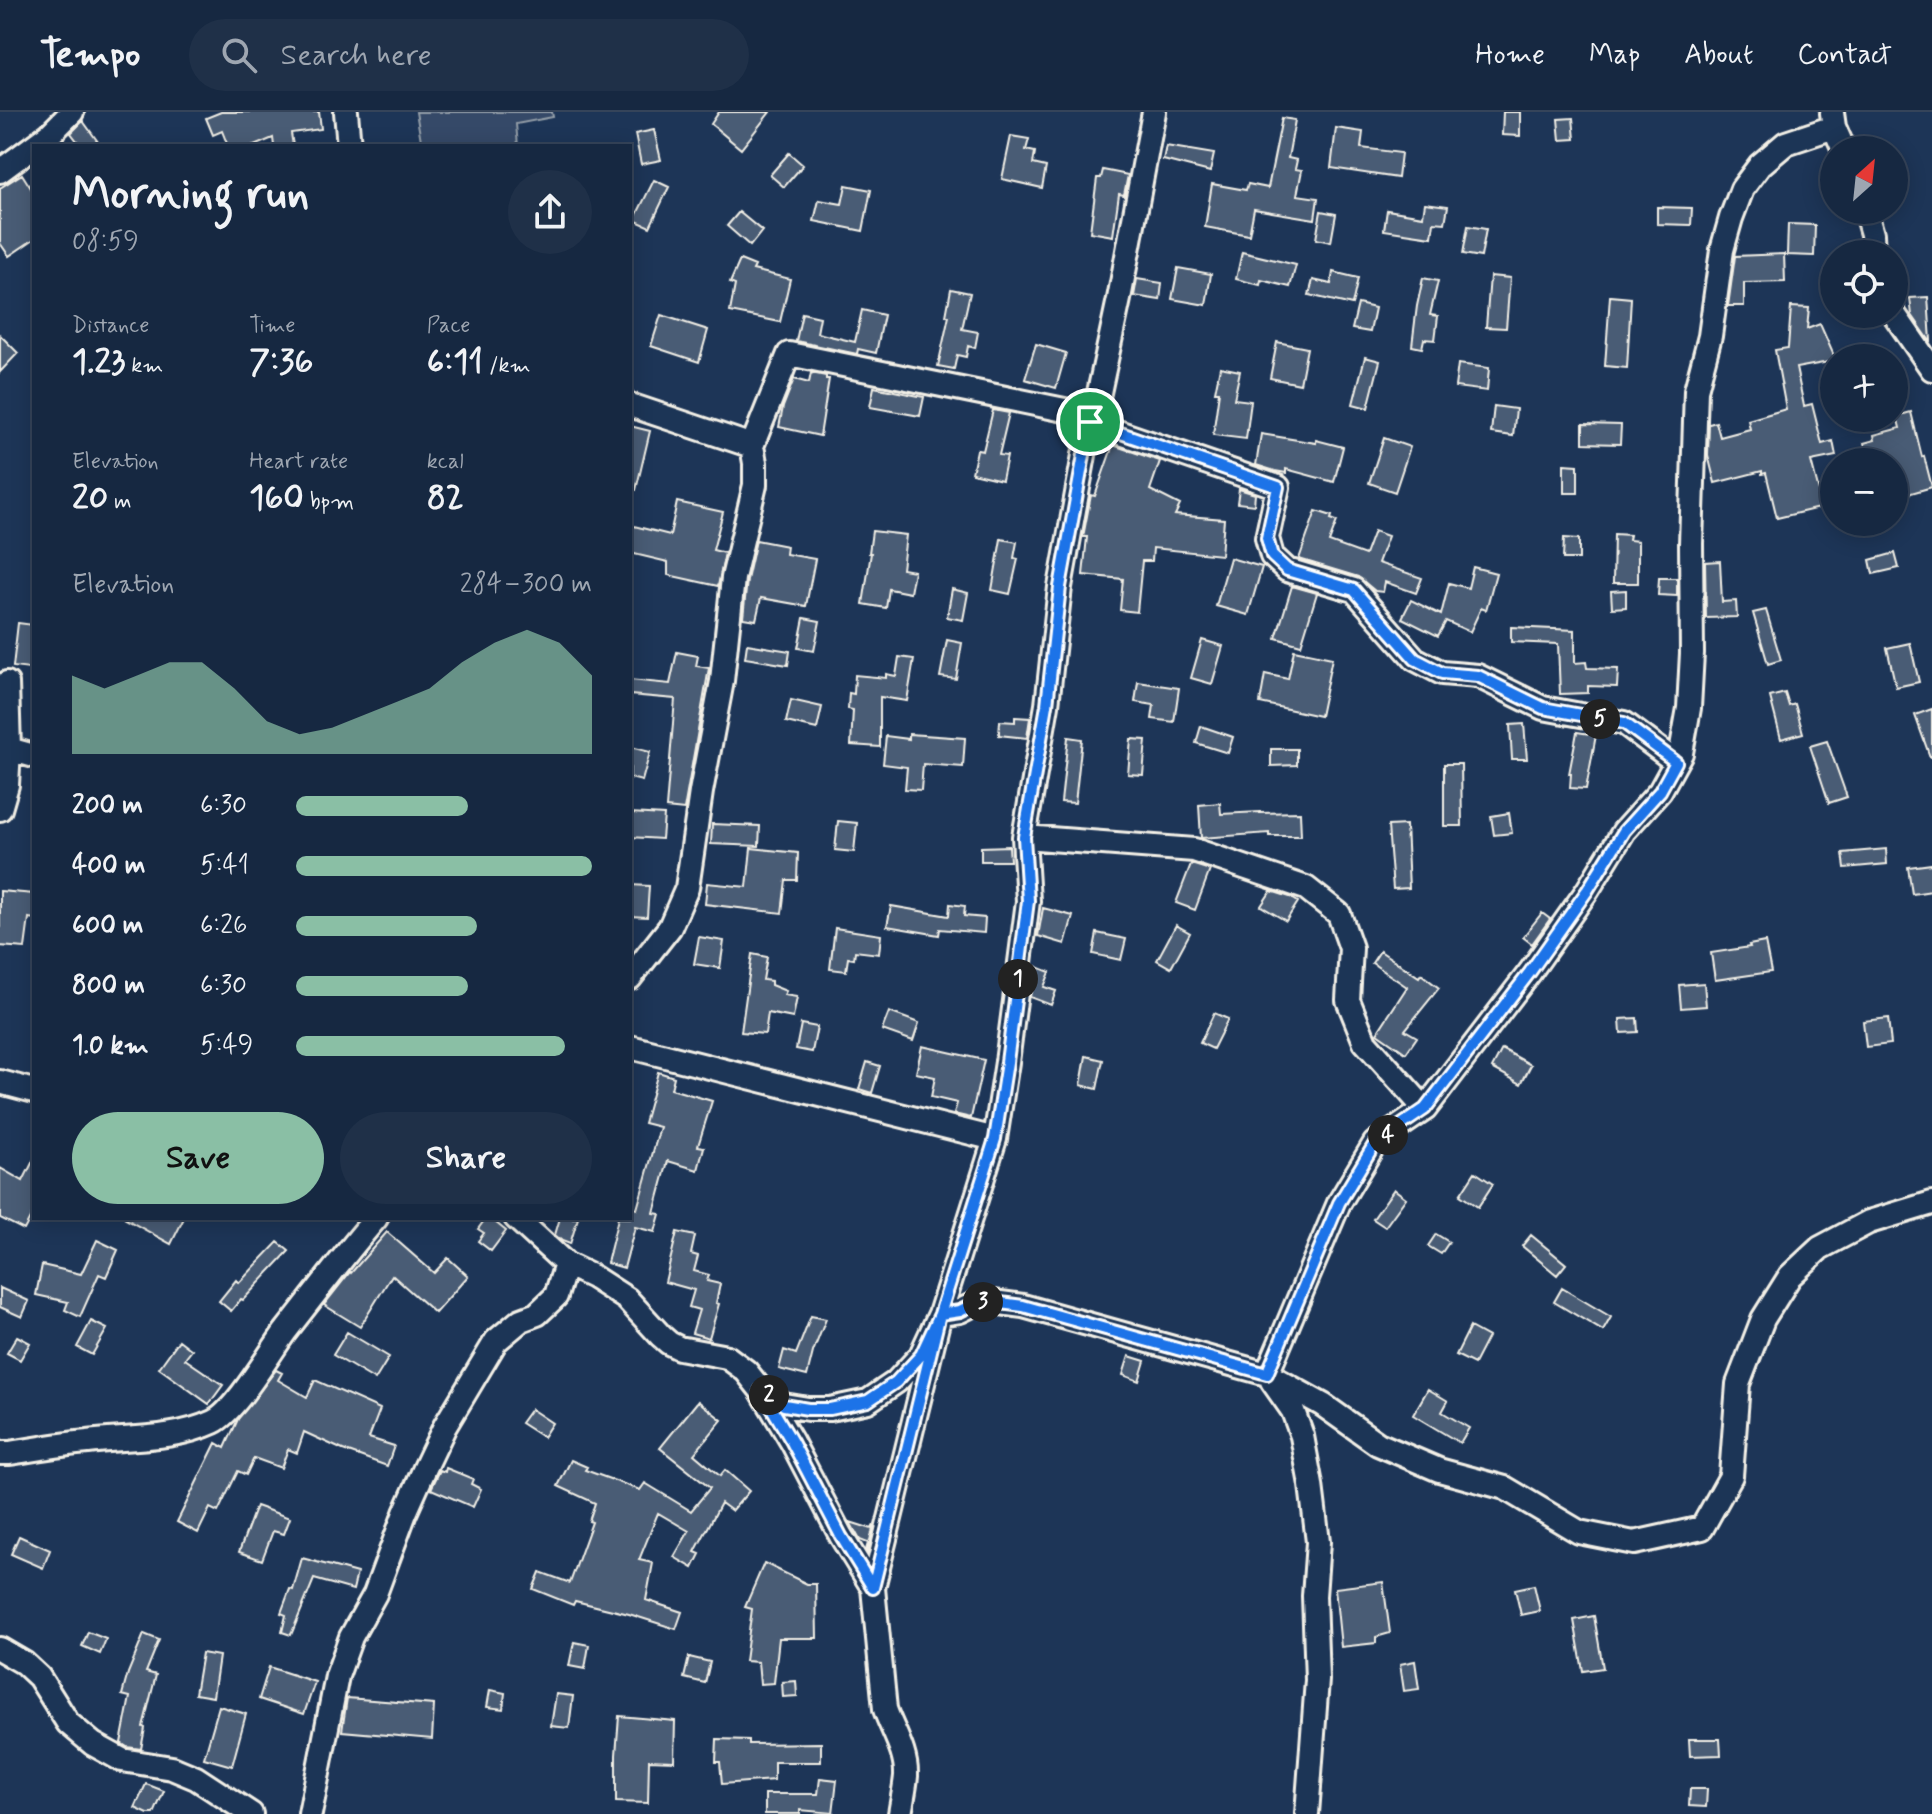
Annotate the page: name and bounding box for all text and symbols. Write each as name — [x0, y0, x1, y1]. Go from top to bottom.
search box — [189, 19, 749, 91]
text: Tempo — [40, 31, 141, 80]
icon: search — [217, 33, 261, 77]
text: Search here — [281, 36, 432, 75]
text: Home — [1475, 37, 1545, 74]
text: Map — [1589, 37, 1640, 74]
text: About — [1684, 37, 1753, 74]
text: Contact — [1797, 37, 1892, 74]
north arrow — [1820, 136, 1908, 224]
map controls — [1820, 136, 1908, 536]
text: Morning run — [72, 166, 309, 224]
button: share — [508, 170, 592, 254]
text: 08:59 — [72, 225, 139, 259]
button: locate — [1820, 240, 1908, 328]
text: Distance — [72, 312, 149, 340]
text: Time — [249, 312, 295, 340]
text: Pace — [427, 312, 470, 340]
text: 1.23 — [72, 340, 125, 385]
text: 7:36 — [249, 340, 313, 385]
text: 6:11 — [427, 340, 483, 385]
button: + — [1820, 344, 1908, 432]
text: km — [125, 352, 163, 380]
text: /km — [483, 352, 531, 380]
pin — [1056, 388, 1124, 456]
icon: arrive — [1068, 400, 1112, 444]
text: Elevation — [72, 448, 159, 476]
text: Heart rate — [249, 448, 348, 476]
text: kcal — [427, 448, 464, 476]
button: − — [1820, 448, 1908, 536]
text: 20 — [72, 476, 108, 521]
text: 160 — [249, 476, 304, 521]
text: 82 — [427, 476, 464, 521]
text: m — [108, 488, 132, 516]
text: bpm — [304, 488, 354, 516]
text: Elevation — [72, 568, 174, 602]
text: 284–300 m — [460, 568, 592, 602]
pin: 5 — [1580, 699, 1620, 739]
text: 5 — [1593, 705, 1607, 733]
text: 200 m — [72, 789, 143, 823]
text: 6:30 — [200, 789, 247, 823]
text: 400 m — [72, 849, 145, 883]
text: 5:41 — [200, 849, 249, 883]
text: 600 m — [72, 909, 144, 943]
text: 6:26 — [200, 909, 247, 943]
pin: 1 — [998, 959, 1038, 999]
text: 1 — [1013, 965, 1023, 993]
text: 800 m — [72, 969, 145, 1003]
text: 6:30 — [200, 969, 247, 1003]
text: 1.0 km — [72, 1029, 149, 1063]
text: 5:49 — [200, 1029, 253, 1063]
button: Save — [72, 1112, 324, 1204]
button: Share — [340, 1112, 592, 1204]
pin: 4 — [1368, 1115, 1408, 1155]
text: 4 — [1382, 1121, 1394, 1149]
pin: 3 — [963, 1282, 1003, 1322]
text: 3 — [978, 1288, 988, 1316]
pin: 2 — [749, 1375, 789, 1415]
text: 2 — [764, 1381, 774, 1409]

